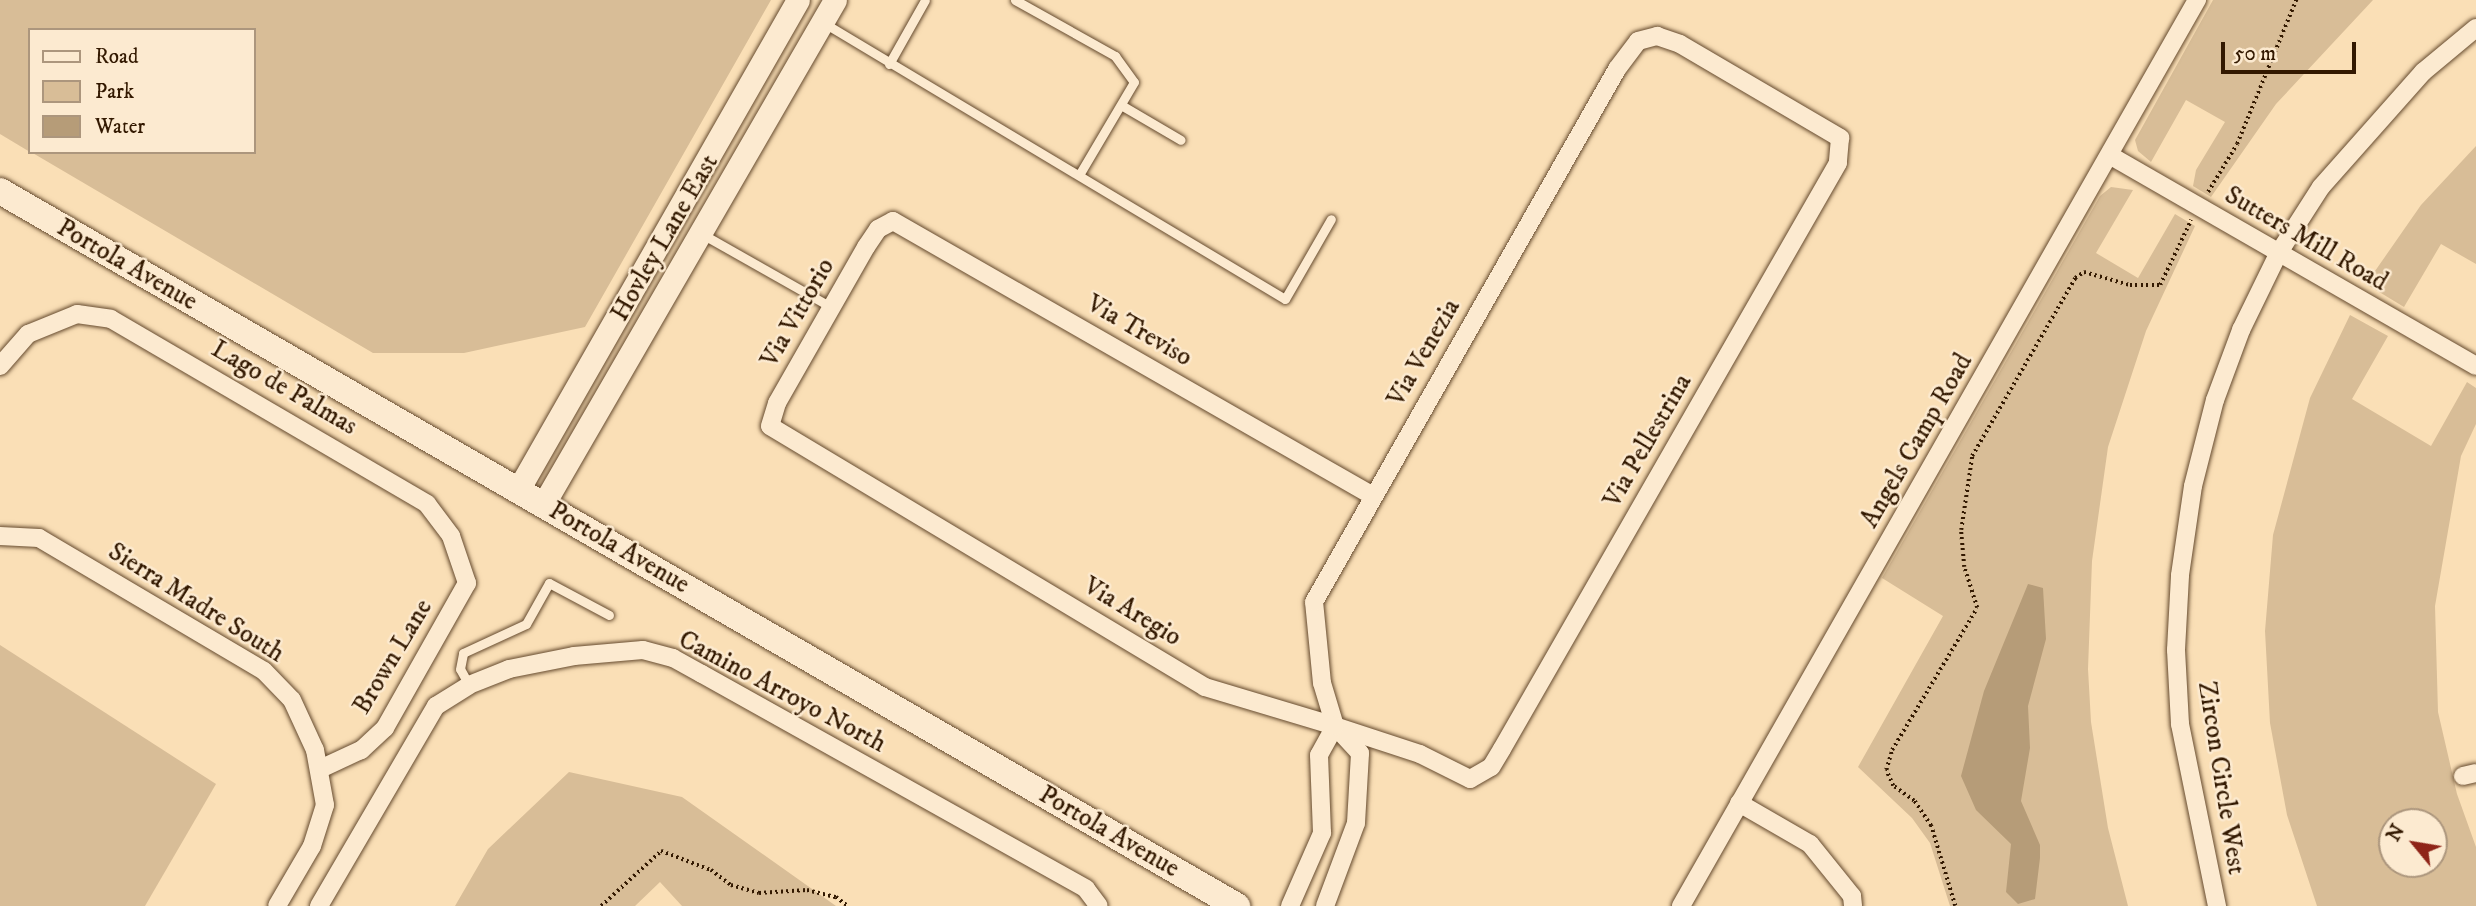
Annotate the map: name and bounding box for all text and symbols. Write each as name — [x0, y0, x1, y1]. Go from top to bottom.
legend — [28, 28, 256, 154]
scale bar — [2224, 28, 2359, 72]
text: 50 m — [2234, 41, 2276, 67]
text: Road — [95, 44, 139, 70]
text: Park — [95, 79, 134, 105]
text: Water — [95, 114, 145, 140]
street label: Hovley Lane East — [605, 149, 725, 327]
street label: Sutters Mill Road — [2219, 180, 2393, 298]
street label: Portola Avenue — [51, 212, 203, 318]
street label: Via Vittorio — [754, 253, 842, 373]
street label: Via Treviso — [1081, 288, 1197, 374]
street label: Via Venezia — [1381, 294, 1467, 412]
street label: Lago de Palmas — [206, 334, 362, 442]
street label: Angels Camp Road — [1854, 348, 1980, 534]
street label: Via Pellestrina — [1597, 369, 1699, 513]
street label: Portola Avenue — [543, 495, 695, 601]
street label: Sierra Madre South — [102, 536, 290, 670]
street label: Via Aregio — [1077, 571, 1187, 653]
street label: Brown Lane — [347, 594, 439, 720]
street label: Camino Arroyo North — [673, 624, 891, 760]
street label: Zircon Circle West — [2190, 679, 2252, 877]
street label: Portola Avenue — [1033, 779, 1185, 885]
north arrow — [2378, 808, 2448, 878]
text: N — [2382, 821, 2410, 846]

